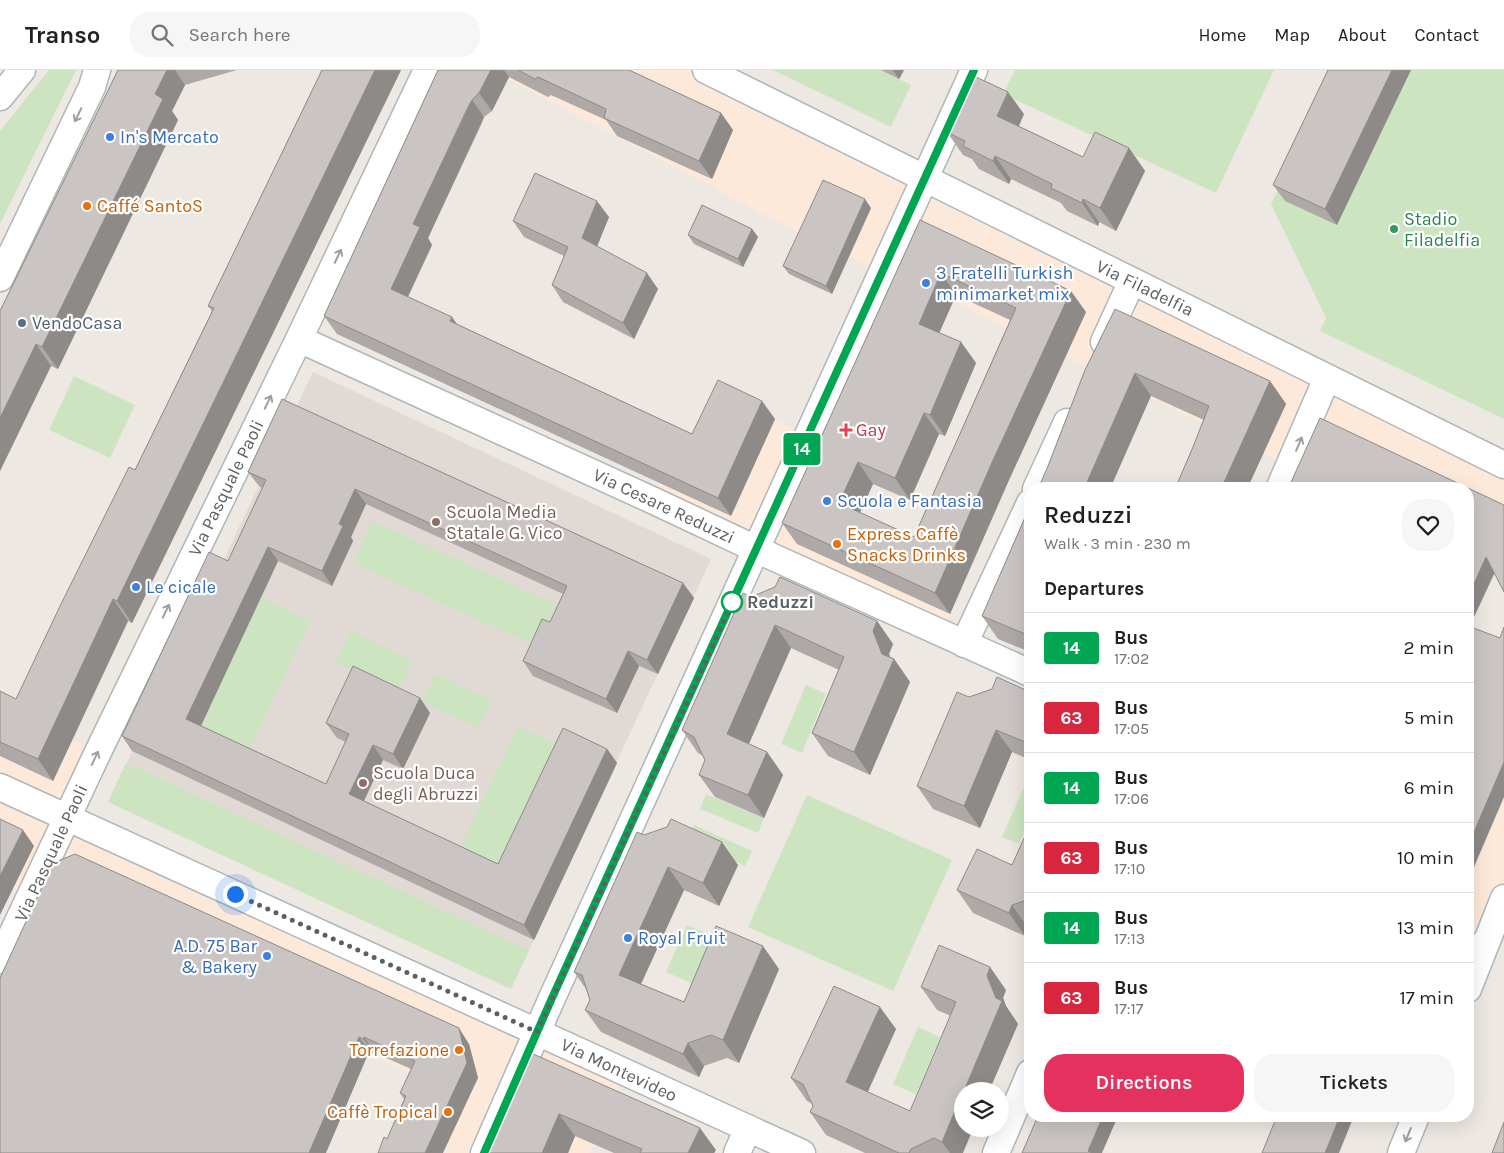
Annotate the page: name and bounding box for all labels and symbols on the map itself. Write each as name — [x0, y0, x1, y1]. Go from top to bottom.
one-way arrow — [73, 107, 83, 122]
place label: In's Mercato — [120, 126, 219, 148]
marker: In's Mercato — [104, 131, 116, 143]
place label: Caffé SantoS — [97, 195, 203, 217]
marker: Caffé SantoS — [81, 200, 93, 212]
place label: Stadio Filadelfia — [1404, 208, 1480, 251]
marker: Stadio Filadelfia — [1388, 223, 1400, 235]
one-way arrow — [334, 249, 344, 264]
street label: Via Filadelfia — [1093, 255, 1197, 321]
place label: 3 Fratelli Turkish minimarket mix — [936, 262, 1074, 305]
marker: 3 Fratelli Turkish minimarket mix — [920, 277, 932, 289]
place label: VendoCasa — [32, 312, 122, 334]
marker: VendoCasa — [16, 317, 28, 329]
one-way arrow — [264, 395, 273, 410]
street label: Via Pasquale Paoli — [183, 416, 269, 560]
place label: Gay — [856, 419, 887, 441]
marker: Gay — [840, 424, 852, 436]
line badge: 14 — [780, 433, 824, 465]
one-way arrow — [1294, 437, 1304, 452]
street label: Via Cesare Reduzzi — [590, 464, 738, 548]
place label: Scuola e Fantasia — [837, 490, 982, 512]
marker: Scuola e Fantasia — [821, 495, 833, 507]
place label: Scuola Media Statale G. Vico — [446, 501, 563, 544]
marker: Scuola Media Statale G. Vico — [430, 516, 442, 528]
place label: Express Caffè Snacks Drinks — [847, 523, 966, 566]
marker: Express Caffè Snacks Drinks — [831, 538, 843, 550]
place label: Le cicale — [146, 576, 216, 598]
marker: Le cicale — [130, 581, 142, 593]
marker: Reduzzi — [721, 591, 743, 613]
place label: Reduzzi — [747, 591, 814, 613]
one-way arrow — [162, 604, 172, 619]
one-way arrow — [91, 751, 101, 766]
place label: Scuola Duca degli Abruzzi — [373, 762, 479, 805]
marker: Scuola Duca degli Abruzzi — [357, 777, 369, 789]
street label: Via Pasquale Paoli — [10, 781, 92, 925]
your location — [223, 882, 248, 907]
place label: Royal Fruit — [638, 927, 726, 949]
marker: Royal Fruit — [622, 932, 634, 944]
place label: A.D. 75 Bar & Bakery — [174, 935, 258, 978]
marker: A.D. 75 Bar & Bakery — [261, 950, 273, 962]
street label: Via Montevideo — [557, 1033, 681, 1107]
place label: Torrefazione — [349, 1039, 449, 1061]
marker: Torrefazione — [453, 1044, 465, 1056]
place label: Caffè Tropical — [327, 1101, 438, 1123]
marker: Caffè Tropical — [442, 1106, 454, 1118]
one-way arrow — [1403, 1127, 1413, 1142]

